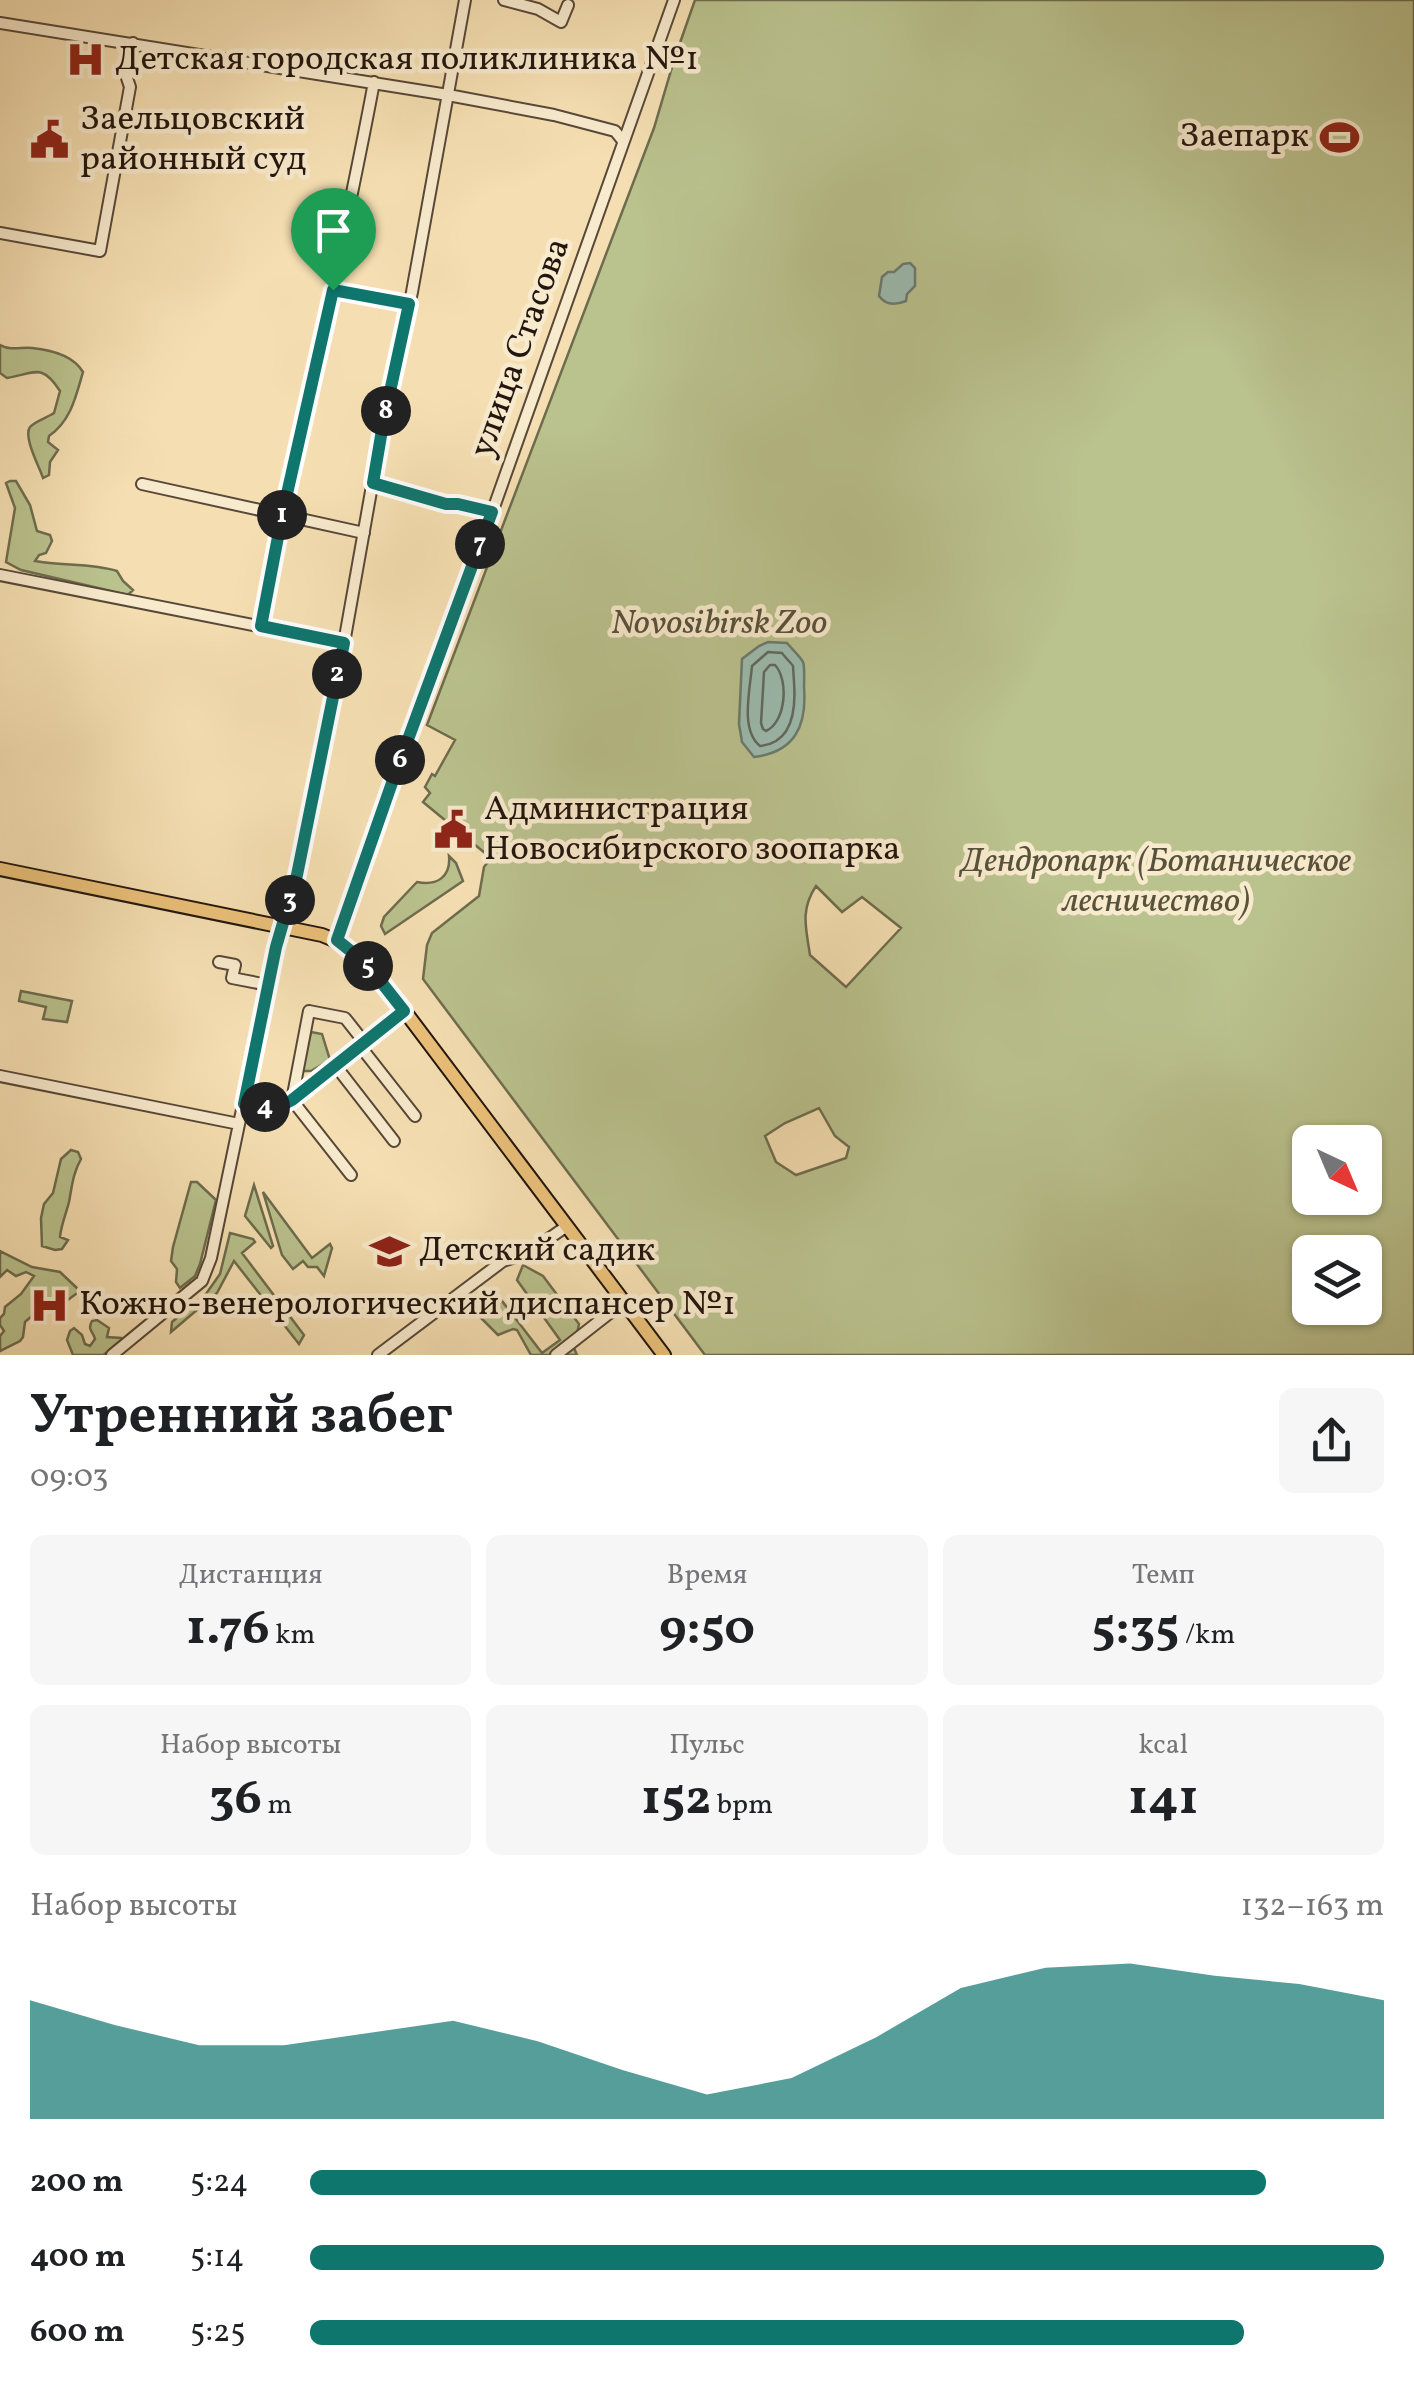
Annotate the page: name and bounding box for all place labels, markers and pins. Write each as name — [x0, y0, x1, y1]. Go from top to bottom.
place label: Детская городская поликлиника №1 — [115, 36, 699, 84]
hospital icon: Детская городская поликлиника №1 — [64, 39, 106, 81]
place label: Заельцовский районный суд — [80, 96, 307, 184]
place label: Заепарк — [1180, 113, 1309, 161]
sports icon: Заепарк — [1318, 116, 1360, 158]
public building icon: Заельцовский районный суд — [29, 119, 71, 161]
pin — [291, 188, 376, 291]
pin: 8 — [361, 386, 411, 436]
pin: 1 — [257, 490, 307, 540]
pin: 7 — [455, 519, 505, 569]
pin: 2 — [312, 649, 362, 699]
pin: 6 — [375, 735, 425, 785]
place label: Администрация Новосибирского зоопарка — [484, 786, 900, 874]
public building icon: Администрация Новосибирского зоопарка — [433, 809, 475, 851]
pin: 3 — [265, 875, 315, 925]
pin: 5 — [343, 941, 393, 991]
pin: 4 — [240, 1082, 290, 1132]
place label: Детский садик — [419, 1227, 655, 1275]
school or university icon: Детский садик — [368, 1230, 410, 1272]
place label: Кожно-венерологический диспансер №1 — [79, 1281, 736, 1329]
hospital icon: Кожно-венерологический диспансер №1 — [28, 1284, 70, 1326]

